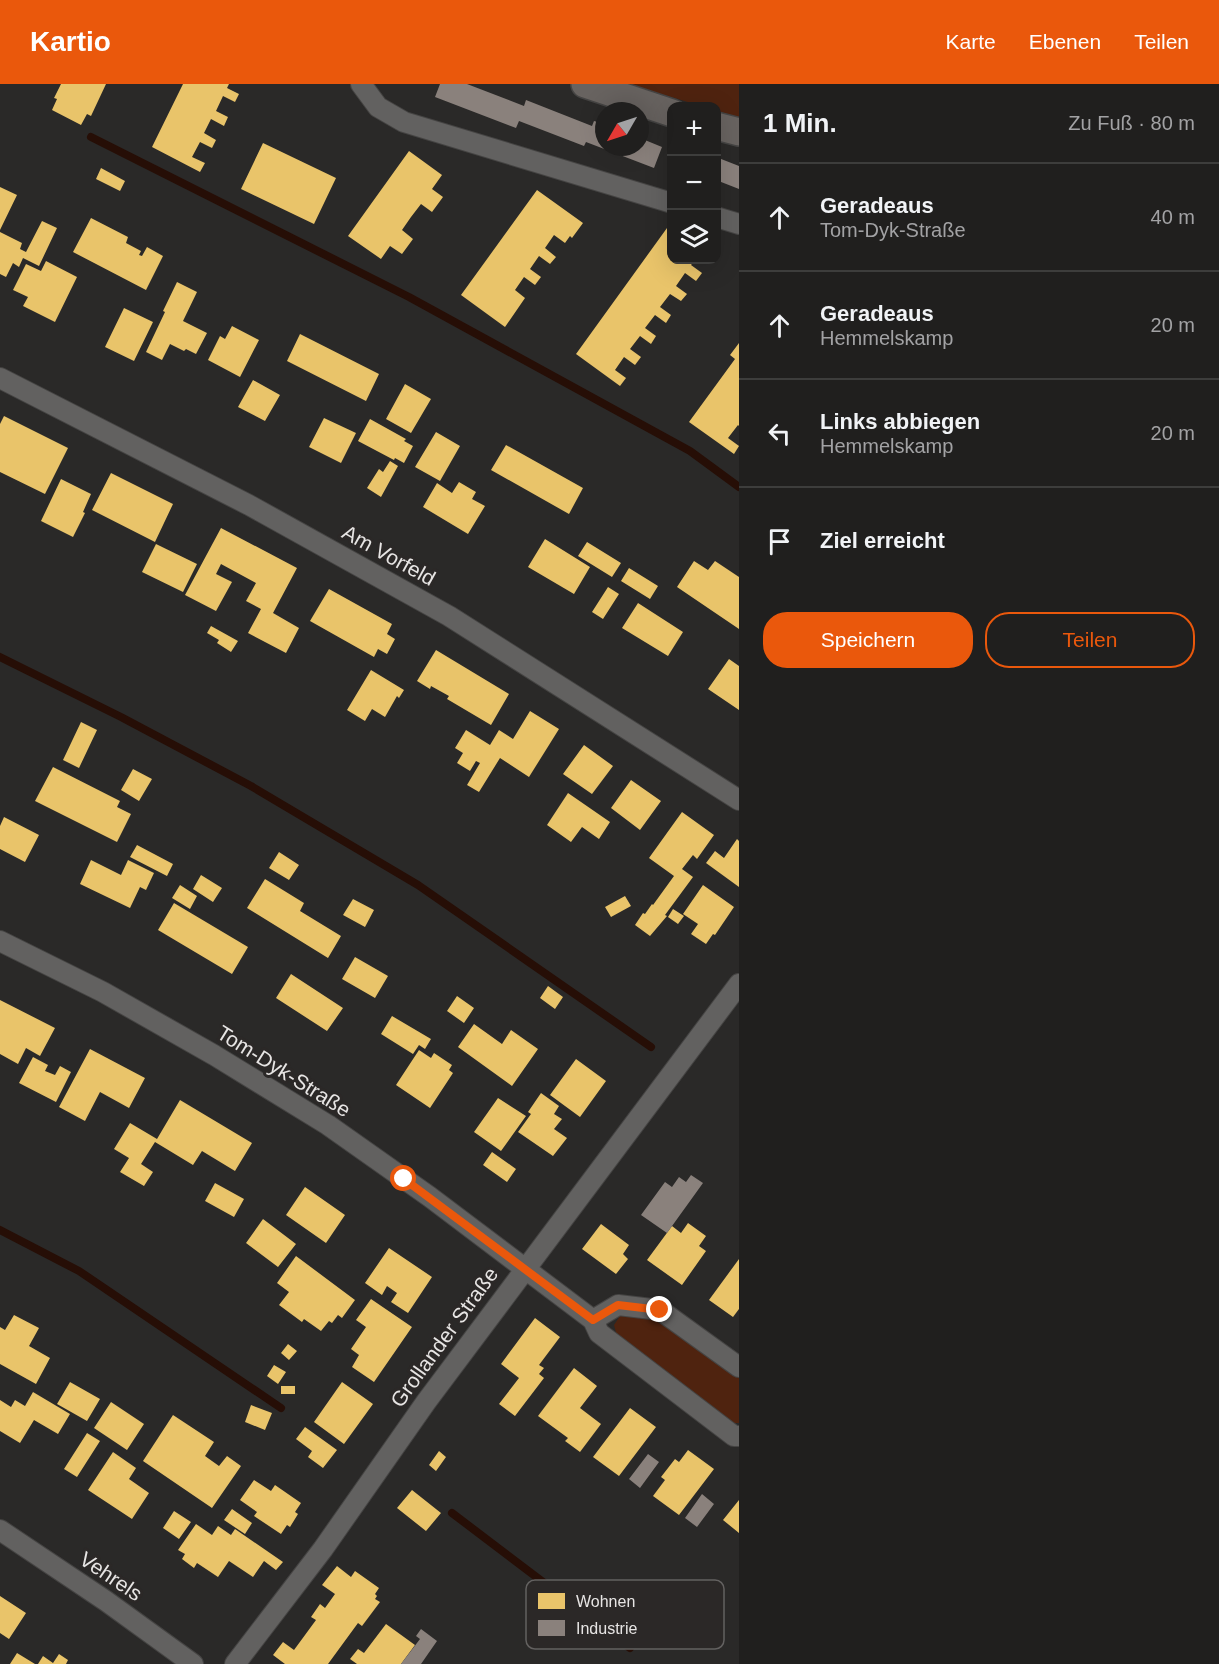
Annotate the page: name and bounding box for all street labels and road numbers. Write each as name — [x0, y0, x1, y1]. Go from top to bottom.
street label: Am Vorfeld — [339, 520, 439, 590]
street label: Tom-Dyk-Straße — [213, 1021, 355, 1121]
street label: Grollander Straße — [386, 1263, 502, 1411]
street label: Vehrels — [76, 1547, 146, 1605]

